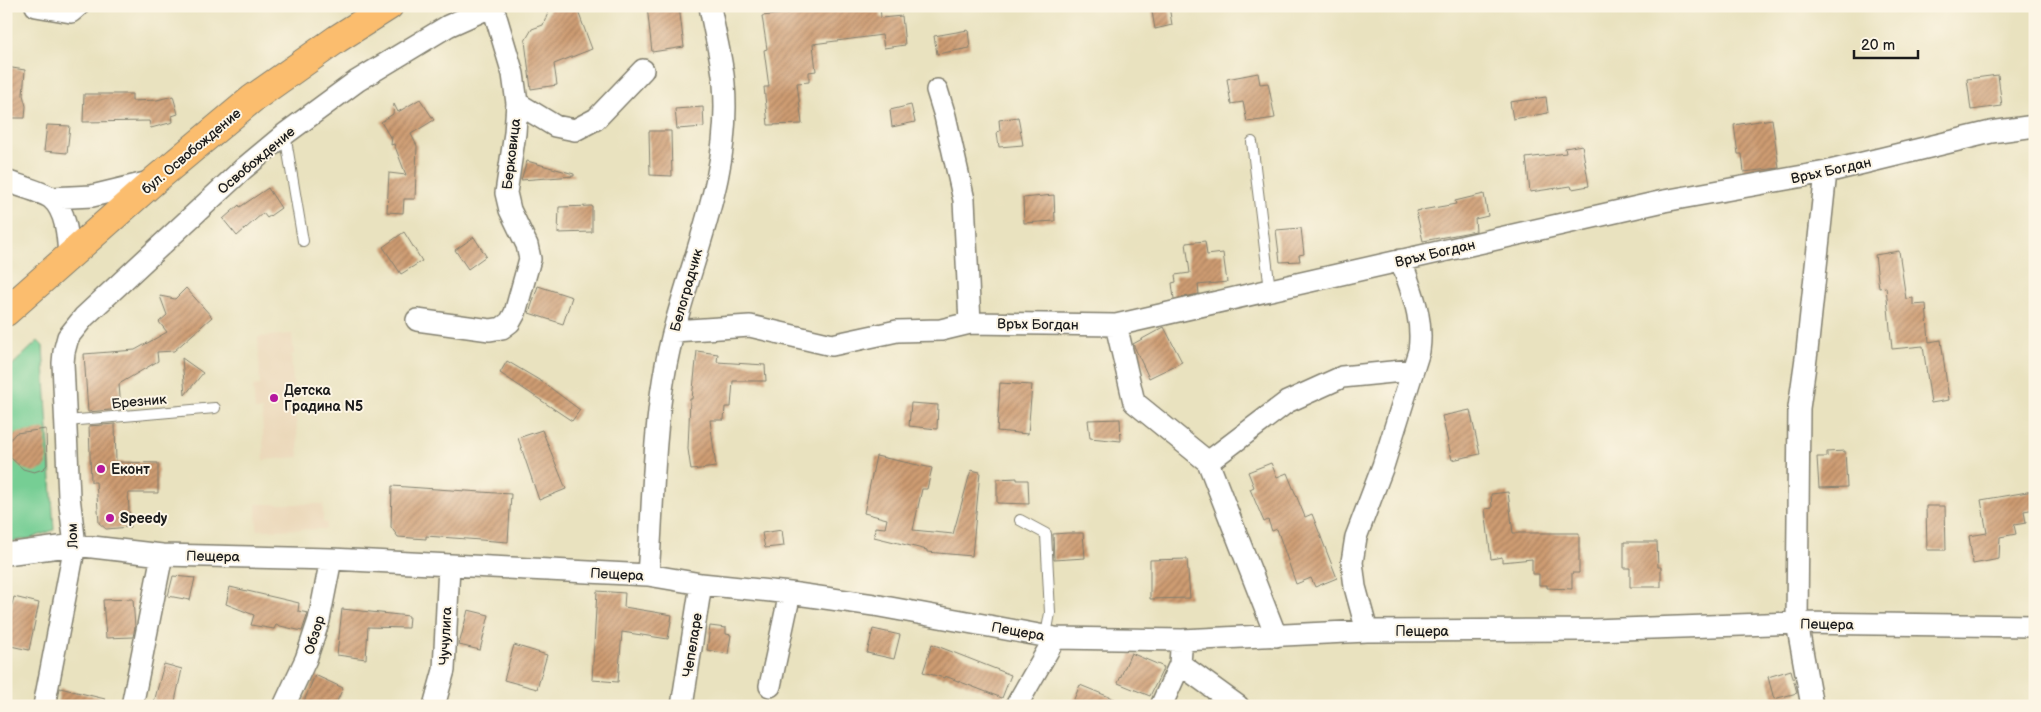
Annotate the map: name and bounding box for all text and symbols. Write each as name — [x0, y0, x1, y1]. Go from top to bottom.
scale bar — [1854, 28, 1917, 60]
text: 20 m — [1861, 36, 1895, 55]
street label: бул. Освобождение — [138, 105, 245, 198]
street label: Берковица — [499, 117, 524, 191]
street label: Освобождение — [214, 123, 299, 198]
street label: Връх Богдан — [1789, 154, 1873, 187]
street label: Връх Богдан — [1393, 236, 1477, 271]
street label: Белоградчик — [667, 246, 707, 334]
street label: Връх Богдан — [997, 315, 1079, 334]
place label: Детска Градина N5 — [284, 382, 363, 415]
street label: Брезник — [111, 391, 168, 412]
marker: Детска Градина N5 — [268, 392, 280, 404]
place label: Еконт — [111, 461, 150, 478]
marker: Еконт — [95, 463, 107, 475]
place label: Speedy — [120, 510, 168, 527]
marker: Speedy — [104, 512, 116, 524]
street label: Лом — [64, 523, 81, 550]
street label: Пещера — [186, 548, 241, 565]
street label: Пещера — [590, 565, 645, 584]
street label: Чучулига — [435, 606, 456, 666]
street label: Чепеларе — [679, 611, 706, 678]
street label: Обзор — [301, 614, 328, 657]
street label: Пещера — [1800, 616, 1855, 633]
street label: Пещера — [990, 618, 1047, 645]
street label: Пещера — [1395, 623, 1450, 640]

